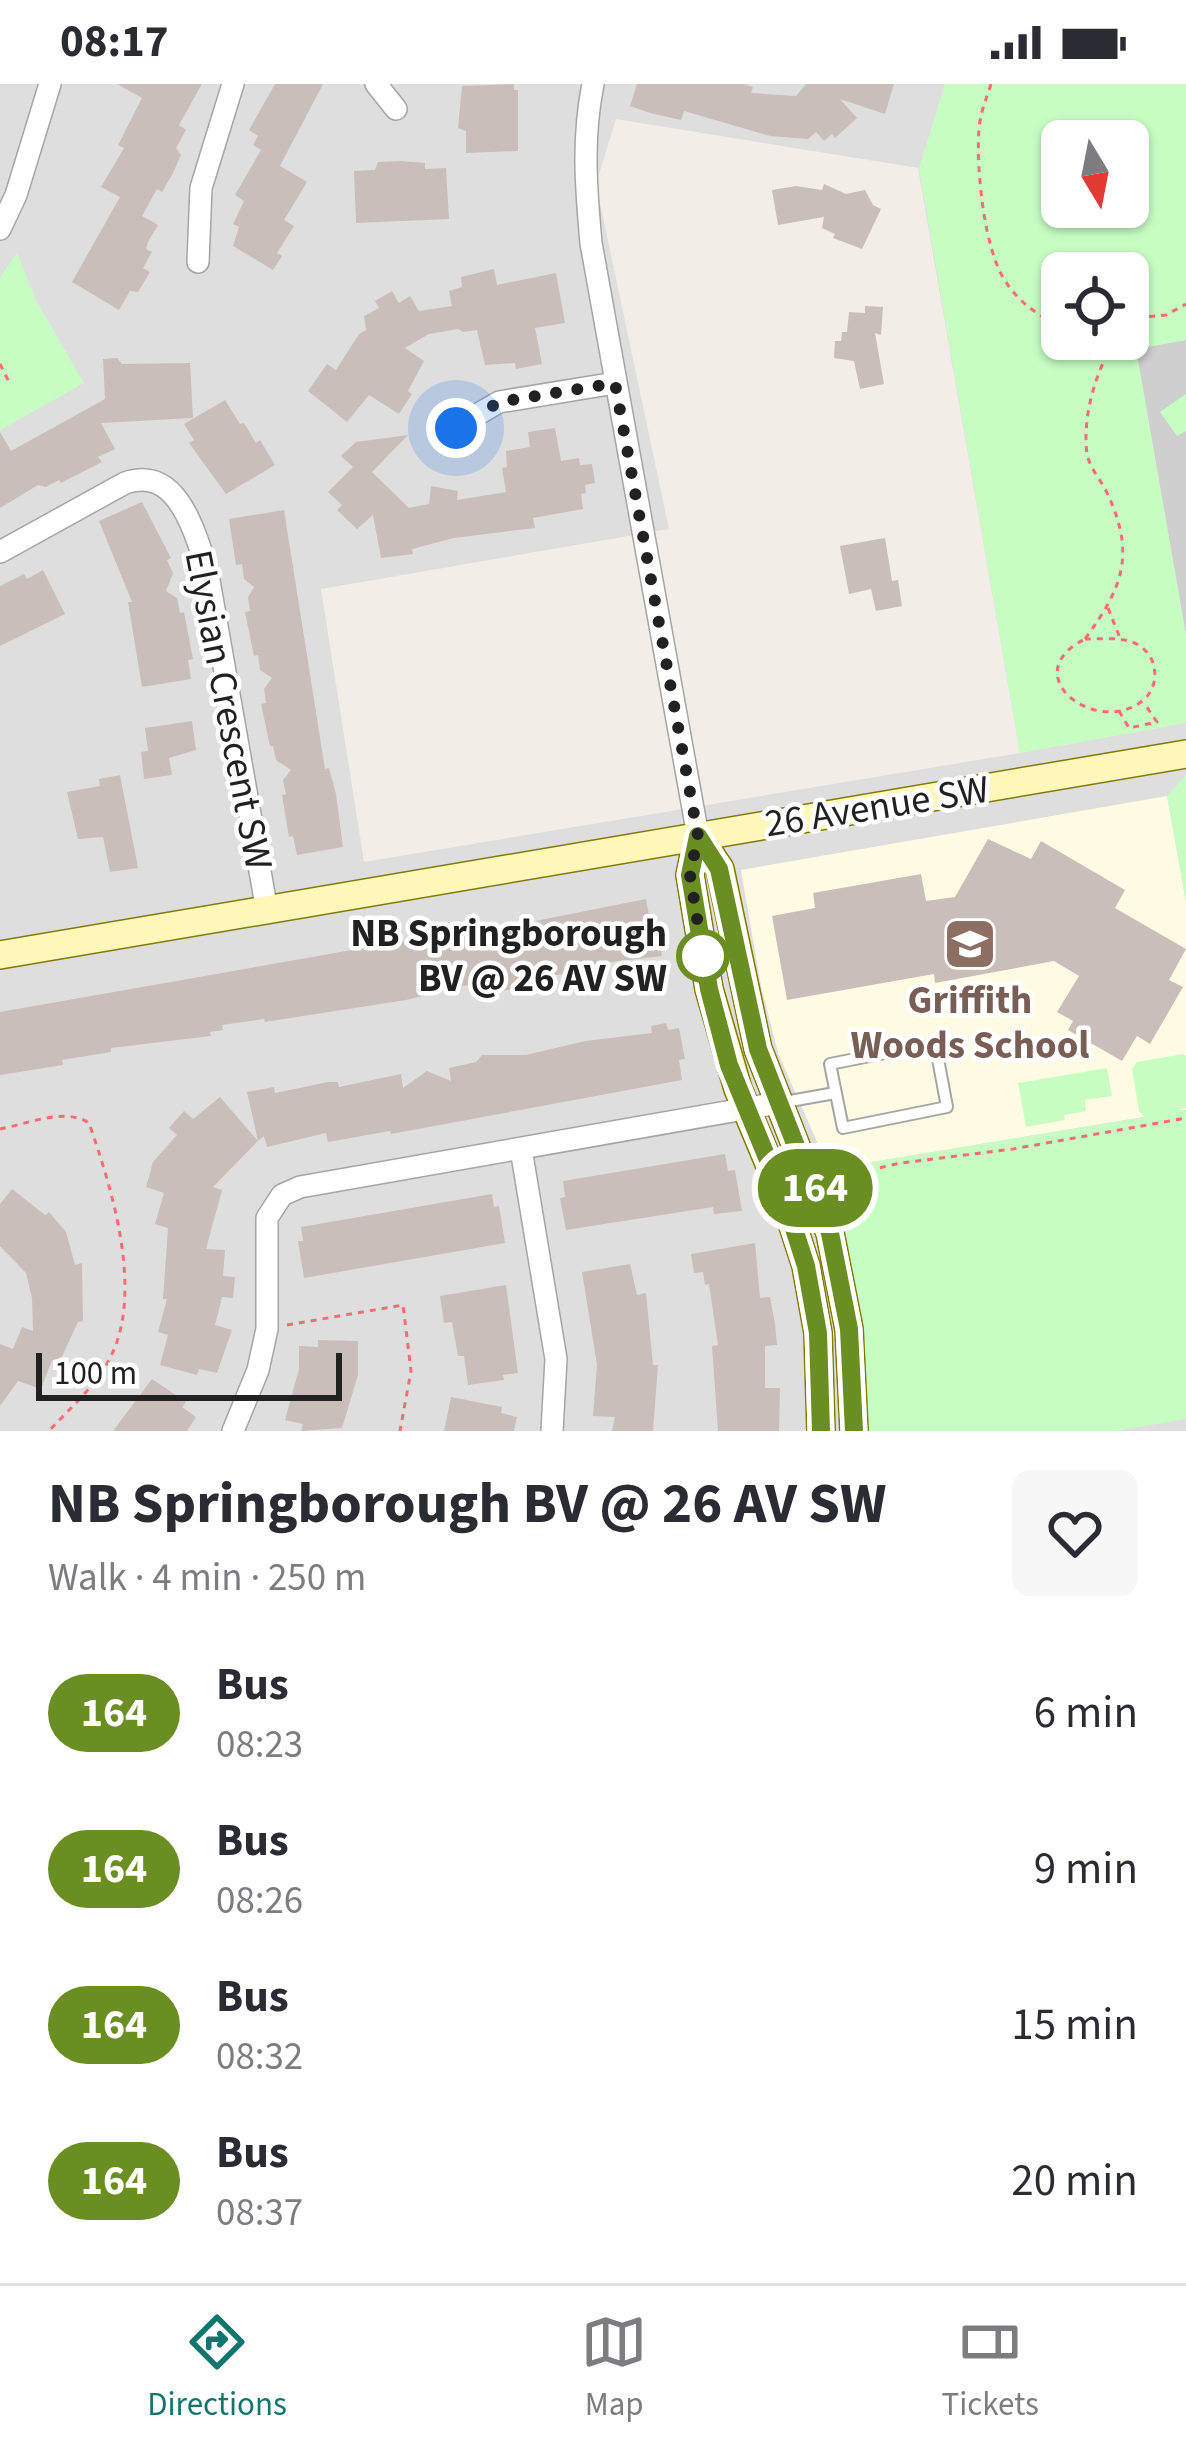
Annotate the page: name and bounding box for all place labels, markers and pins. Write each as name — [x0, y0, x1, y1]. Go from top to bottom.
place label: NB Springborough BV @ 26 AV SW — [350, 906, 667, 1007]
school or university icon: Griffith Woods School — [942, 916, 998, 972]
marker: NB Springborough BV @ 26 AV SW — [678, 931, 728, 981]
place label: Griffith Woods School — [850, 973, 1090, 1074]

